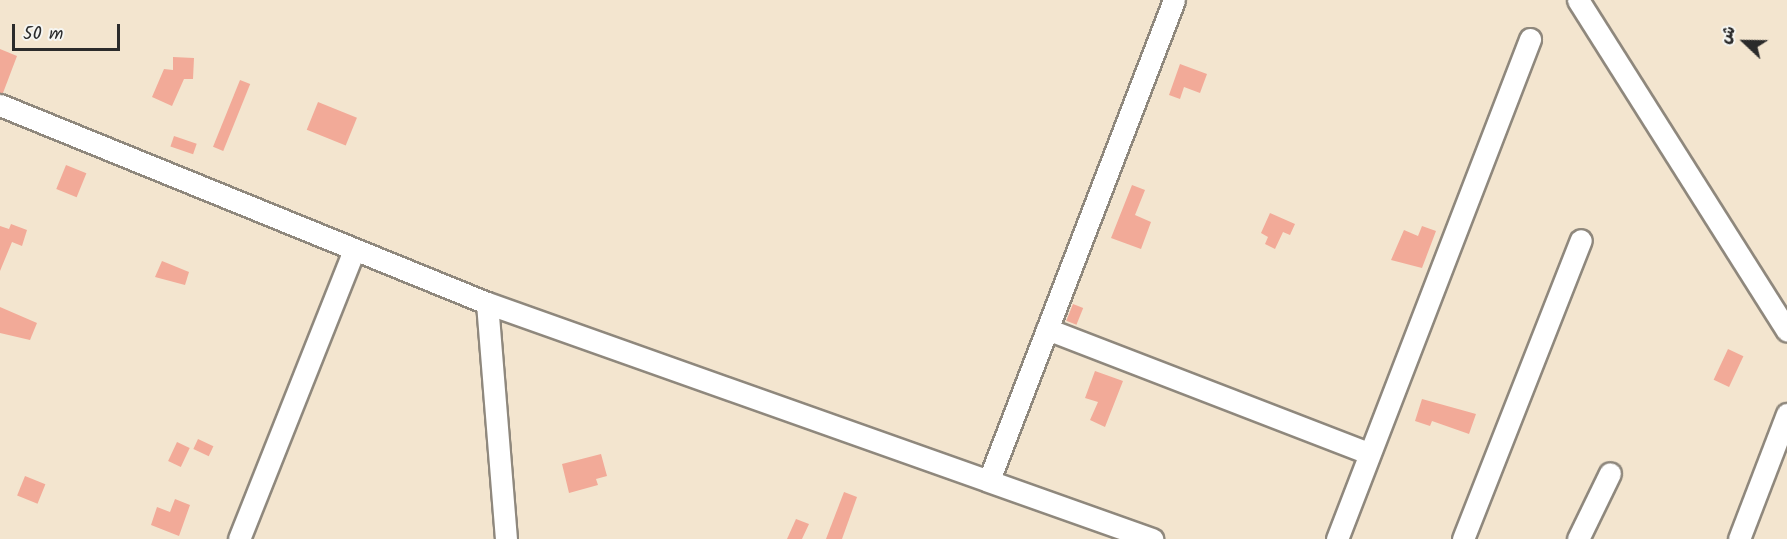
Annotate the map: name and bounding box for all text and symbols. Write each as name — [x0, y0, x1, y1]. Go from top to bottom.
scale bar — [15, 12, 123, 50]
north arrow — [1715, 12, 1775, 72]
text: 50 m — [23, 20, 63, 49]
text: ش — [1713, 22, 1743, 48]

